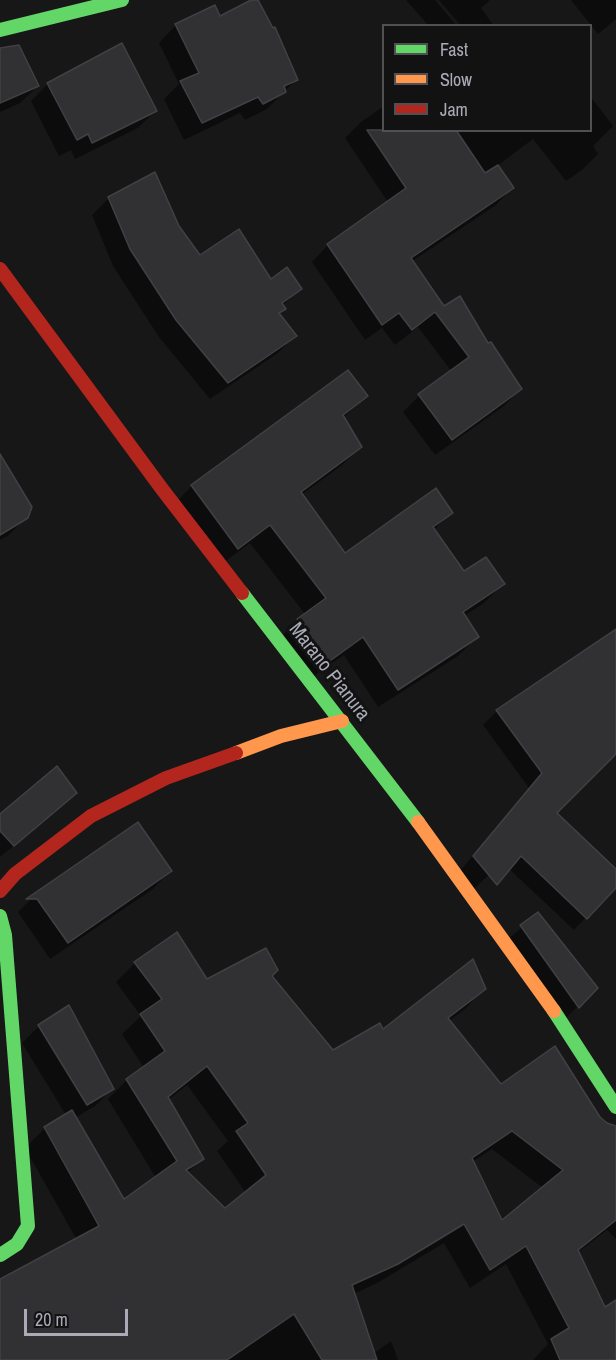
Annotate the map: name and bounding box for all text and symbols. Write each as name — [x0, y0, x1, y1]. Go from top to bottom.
legend — [382, 24, 592, 132]
text: Fast — [440, 37, 468, 62]
text: Slow — [440, 67, 472, 92]
text: Jam — [440, 97, 468, 122]
street label: Marano Pianura — [283, 618, 375, 726]
scale bar — [27, 1297, 130, 1335]
text: 20 m — [35, 1307, 68, 1332]

